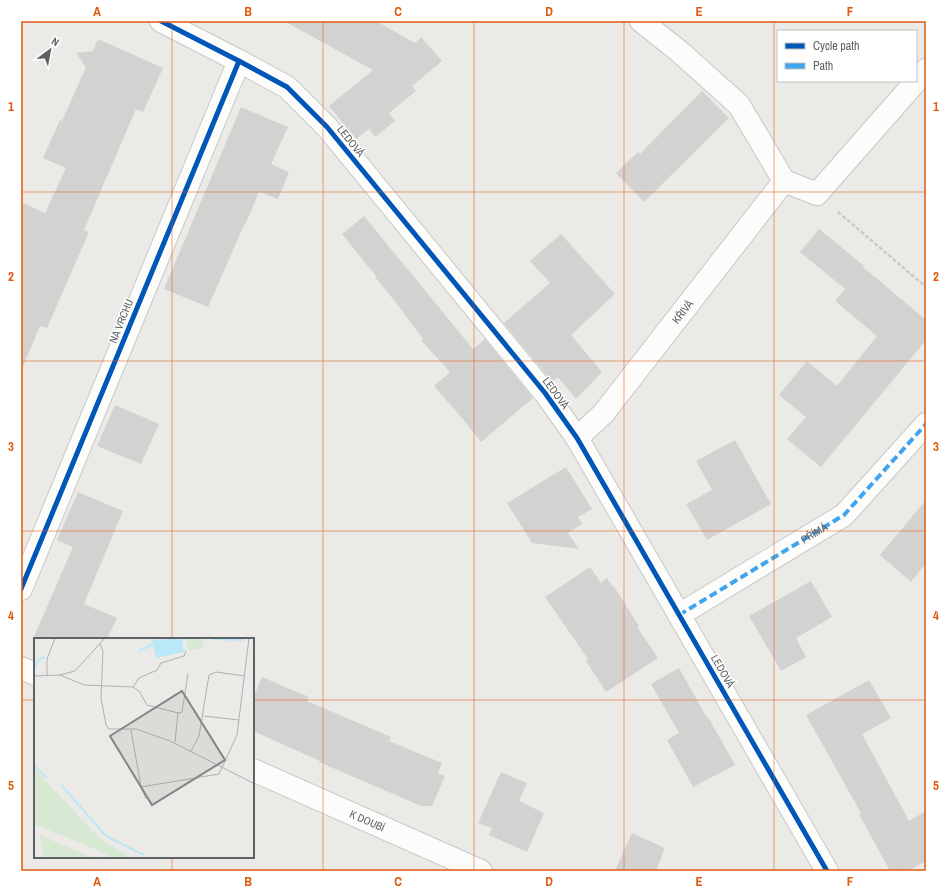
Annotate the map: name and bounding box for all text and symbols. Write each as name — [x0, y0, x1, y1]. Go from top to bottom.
text: A — [93, 3, 101, 20]
text: B — [244, 3, 252, 20]
text: C — [394, 3, 402, 20]
text: D — [545, 3, 553, 20]
text: E — [695, 3, 703, 20]
text: F — [847, 3, 854, 20]
north arrow — [30, 30, 70, 70]
legend — [777, 30, 917, 82]
text: N — [49, 34, 62, 49]
text: Cycle path — [813, 38, 860, 54]
text: Path — [813, 58, 833, 74]
text: 1 — [8, 98, 14, 115]
text: 1 — [933, 98, 939, 115]
street label: LEDOVÁ — [334, 123, 368, 160]
text: 2 — [8, 268, 14, 285]
text: 2 — [933, 268, 939, 285]
street label: KŘIVÁ — [669, 296, 697, 326]
street label: NA VRCHU — [106, 297, 136, 345]
street label: LEDOVÁ — [540, 374, 573, 412]
text: 3 — [8, 438, 14, 455]
text: 3 — [933, 438, 939, 455]
street label: PŘÍMÁ — [798, 519, 831, 547]
text: 4 — [8, 607, 14, 624]
text: 4 — [933, 607, 939, 624]
inset map — [34, 638, 254, 858]
street label: LEDOVÁ — [708, 652, 739, 691]
text: 5 — [8, 777, 14, 794]
text: 5 — [933, 777, 939, 794]
street label: K DOUBÍ — [347, 807, 388, 835]
text: A — [93, 873, 101, 890]
text: B — [244, 873, 252, 890]
text: C — [394, 873, 402, 890]
text: D — [545, 873, 553, 890]
text: E — [695, 873, 703, 890]
text: F — [847, 873, 854, 890]

